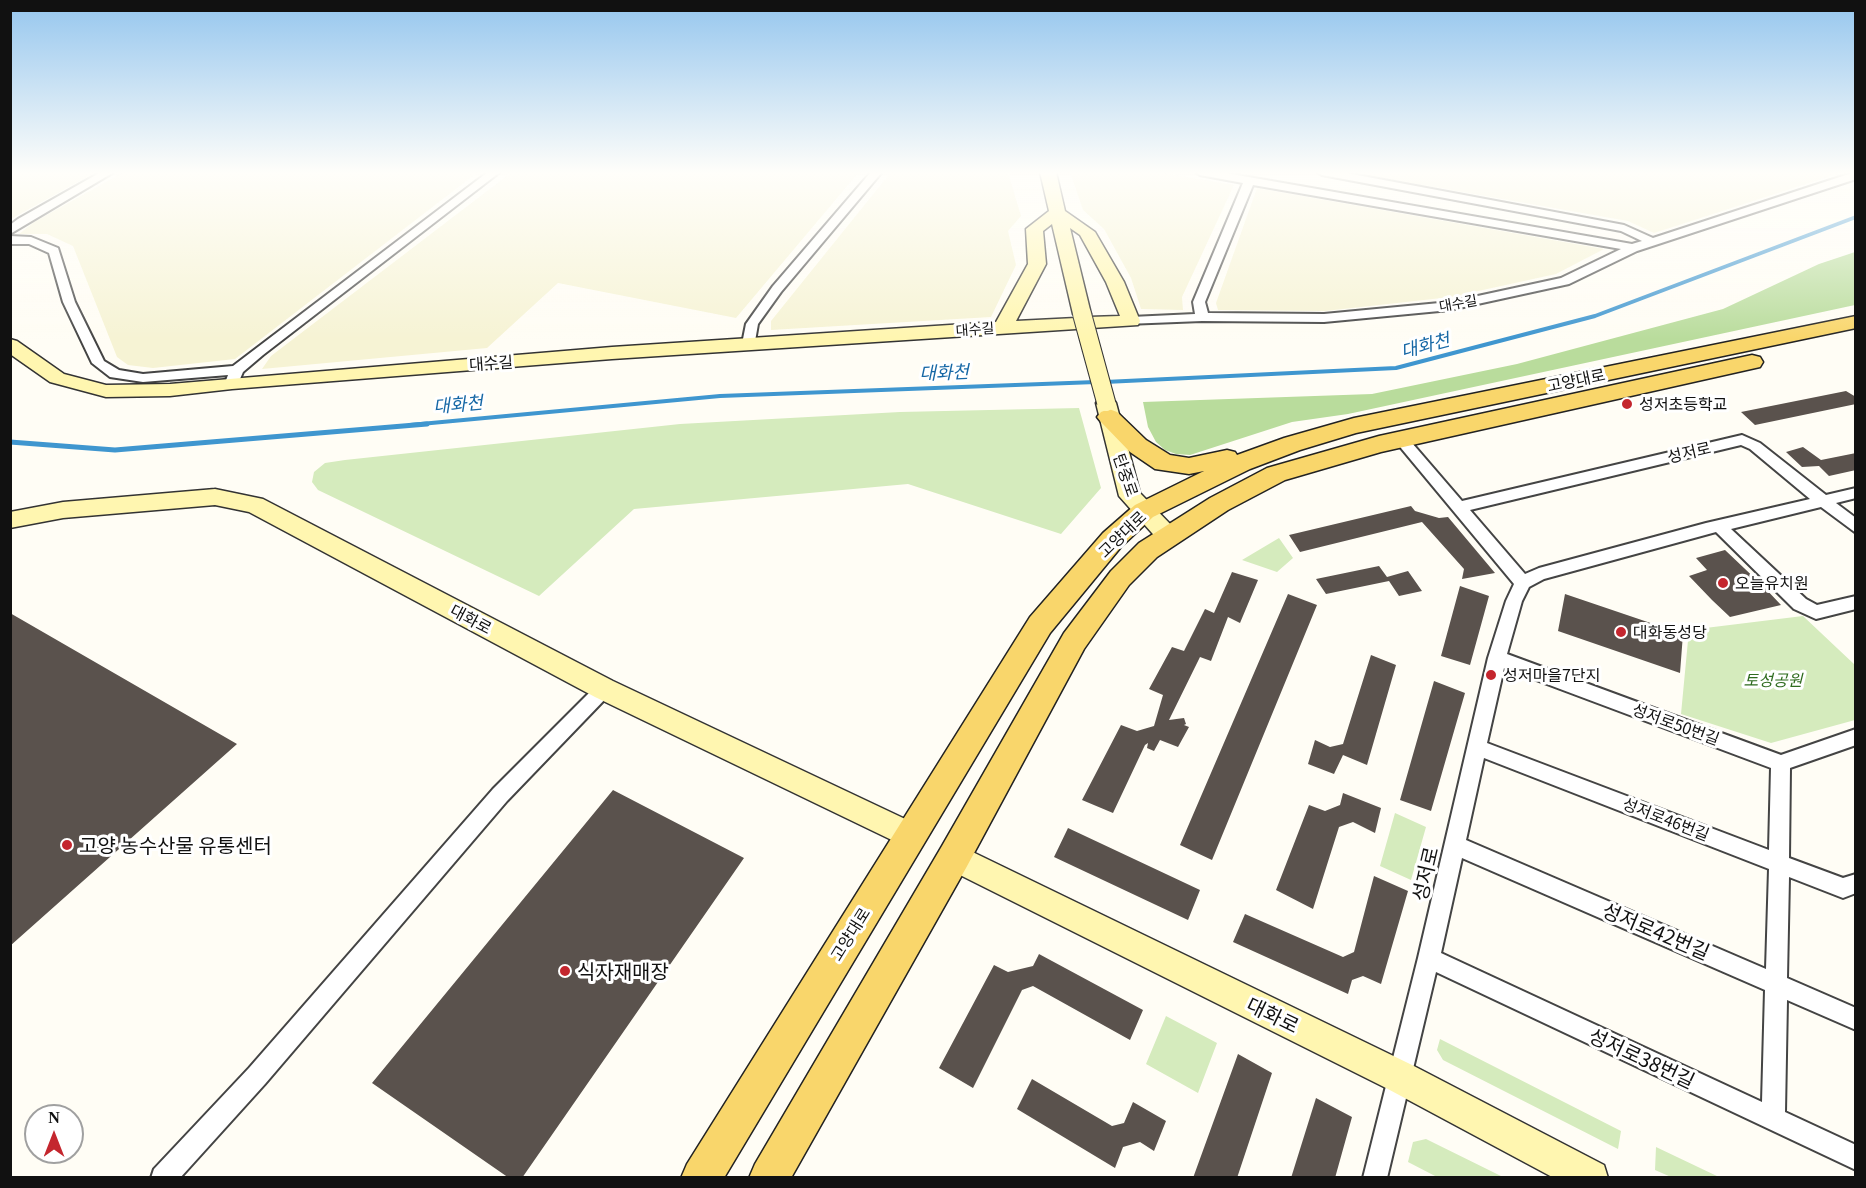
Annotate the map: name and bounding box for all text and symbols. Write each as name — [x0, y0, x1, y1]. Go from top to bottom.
street label: 대수길 — [1438, 291, 1478, 315]
street label: 대수길 — [955, 319, 995, 339]
water label: 대화천 — [1398, 328, 1452, 362]
street label: 대수길 — [468, 352, 514, 374]
water label: 대화천 — [919, 360, 969, 384]
street label: 고양대로 — [1545, 364, 1607, 396]
water label: 대화천 — [432, 391, 484, 417]
place label: 성저초등학교 — [1639, 394, 1727, 414]
marker: 성저초등학교 — [1620, 397, 1634, 411]
street label: 성저로 — [1665, 438, 1713, 466]
street label: 탄중로 — [1110, 451, 1142, 499]
street label: 고양대로 — [1094, 507, 1150, 561]
place label: 오늘유치원 — [1735, 573, 1809, 593]
marker: 오늘유치원 — [1716, 576, 1730, 590]
street label: 대화로 — [447, 600, 495, 638]
place label: 대화동성당 — [1633, 622, 1707, 642]
marker: 대화동성당 — [1614, 625, 1628, 639]
place label: 성저마을7단지 — [1503, 665, 1600, 685]
marker: 성저마을7단지 — [1484, 668, 1498, 682]
park label: 토성공원 — [1744, 670, 1802, 690]
street label: 성저로50번길 — [1630, 699, 1722, 749]
street label: 성저로46번길 — [1620, 794, 1712, 844]
place label: 고양 농수산물 유통센터 — [79, 833, 272, 857]
marker: 고양 농수산물 유통센터 — [60, 838, 74, 852]
street label: 성저로 — [1407, 844, 1443, 904]
street label: 성저로42번길 — [1599, 898, 1713, 964]
street label: 고양대로 — [826, 904, 874, 964]
place label: 식자재매장 — [577, 959, 669, 983]
marker: 식자재매장 — [558, 964, 572, 978]
street label: 대화로 — [1243, 992, 1303, 1038]
street label: 성저로38번길 — [1585, 1023, 1699, 1093]
north arrow — [24, 1104, 84, 1164]
text: N — [48, 1109, 60, 1126]

